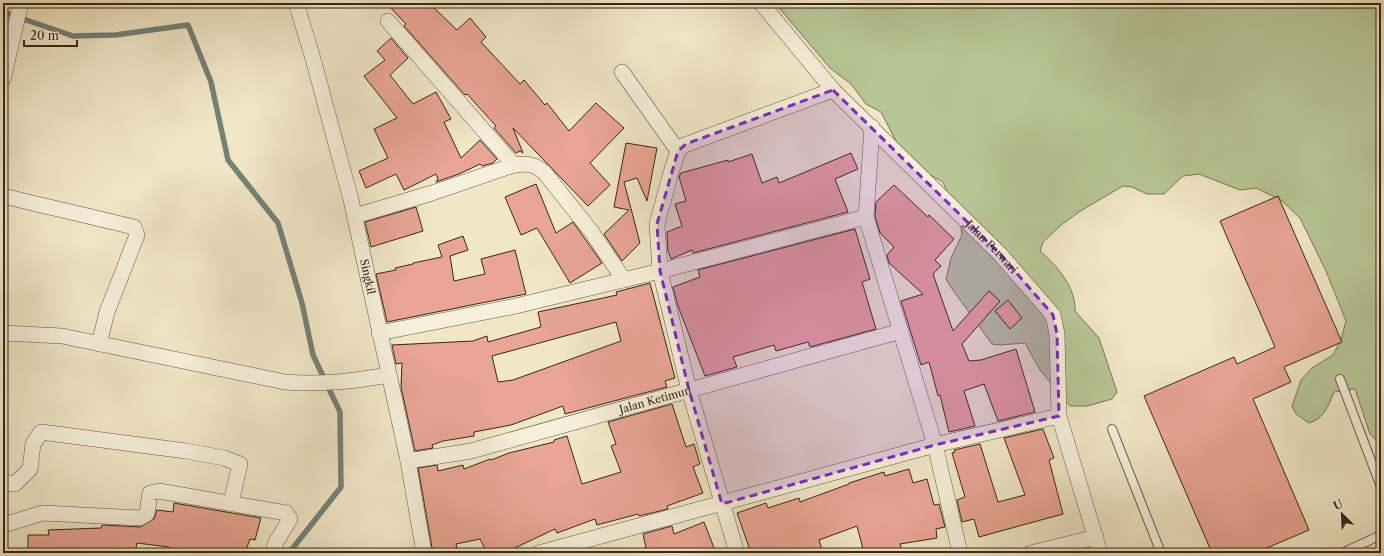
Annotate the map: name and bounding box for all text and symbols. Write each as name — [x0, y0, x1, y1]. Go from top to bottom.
scale bar — [24, 22, 77, 48]
text: 20 m — [30, 28, 59, 43]
street label: Jalan Perwari — [961, 216, 1021, 277]
street label: Singkil — [357, 258, 379, 296]
street label: Jalan Ketimun — [616, 383, 693, 417]
north arrow — [1322, 494, 1362, 534]
text: U — [1331, 497, 1345, 513]

